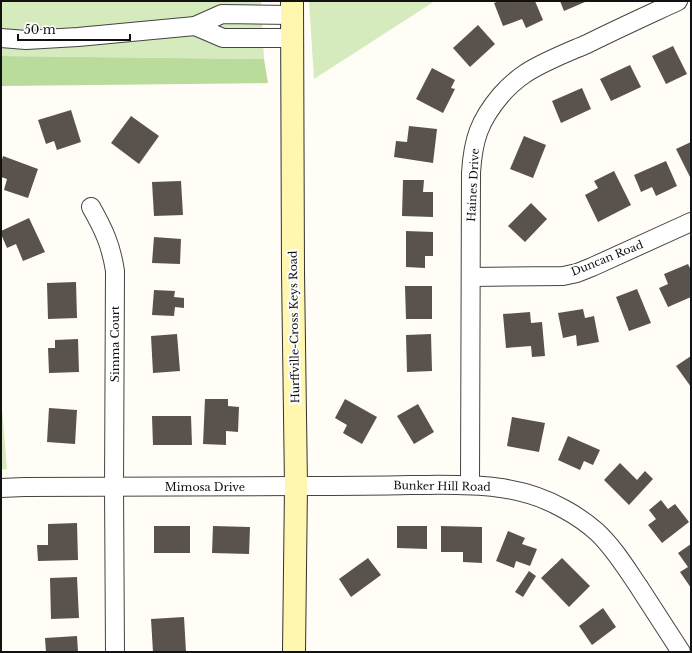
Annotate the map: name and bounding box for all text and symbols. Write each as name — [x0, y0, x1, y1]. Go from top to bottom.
scale bar — [18, 16, 130, 42]
text: 50 m — [24, 22, 56, 37]
street label: Haines Drive — [464, 148, 482, 222]
street label: Duncan Road — [569, 237, 646, 279]
street label: Hurffville-Cross Keys Road — [286, 250, 302, 403]
street label: Simma Court — [108, 305, 122, 382]
street label: Bunker Hill Road — [393, 478, 492, 494]
street label: Mimosa Drive — [165, 480, 245, 494]

